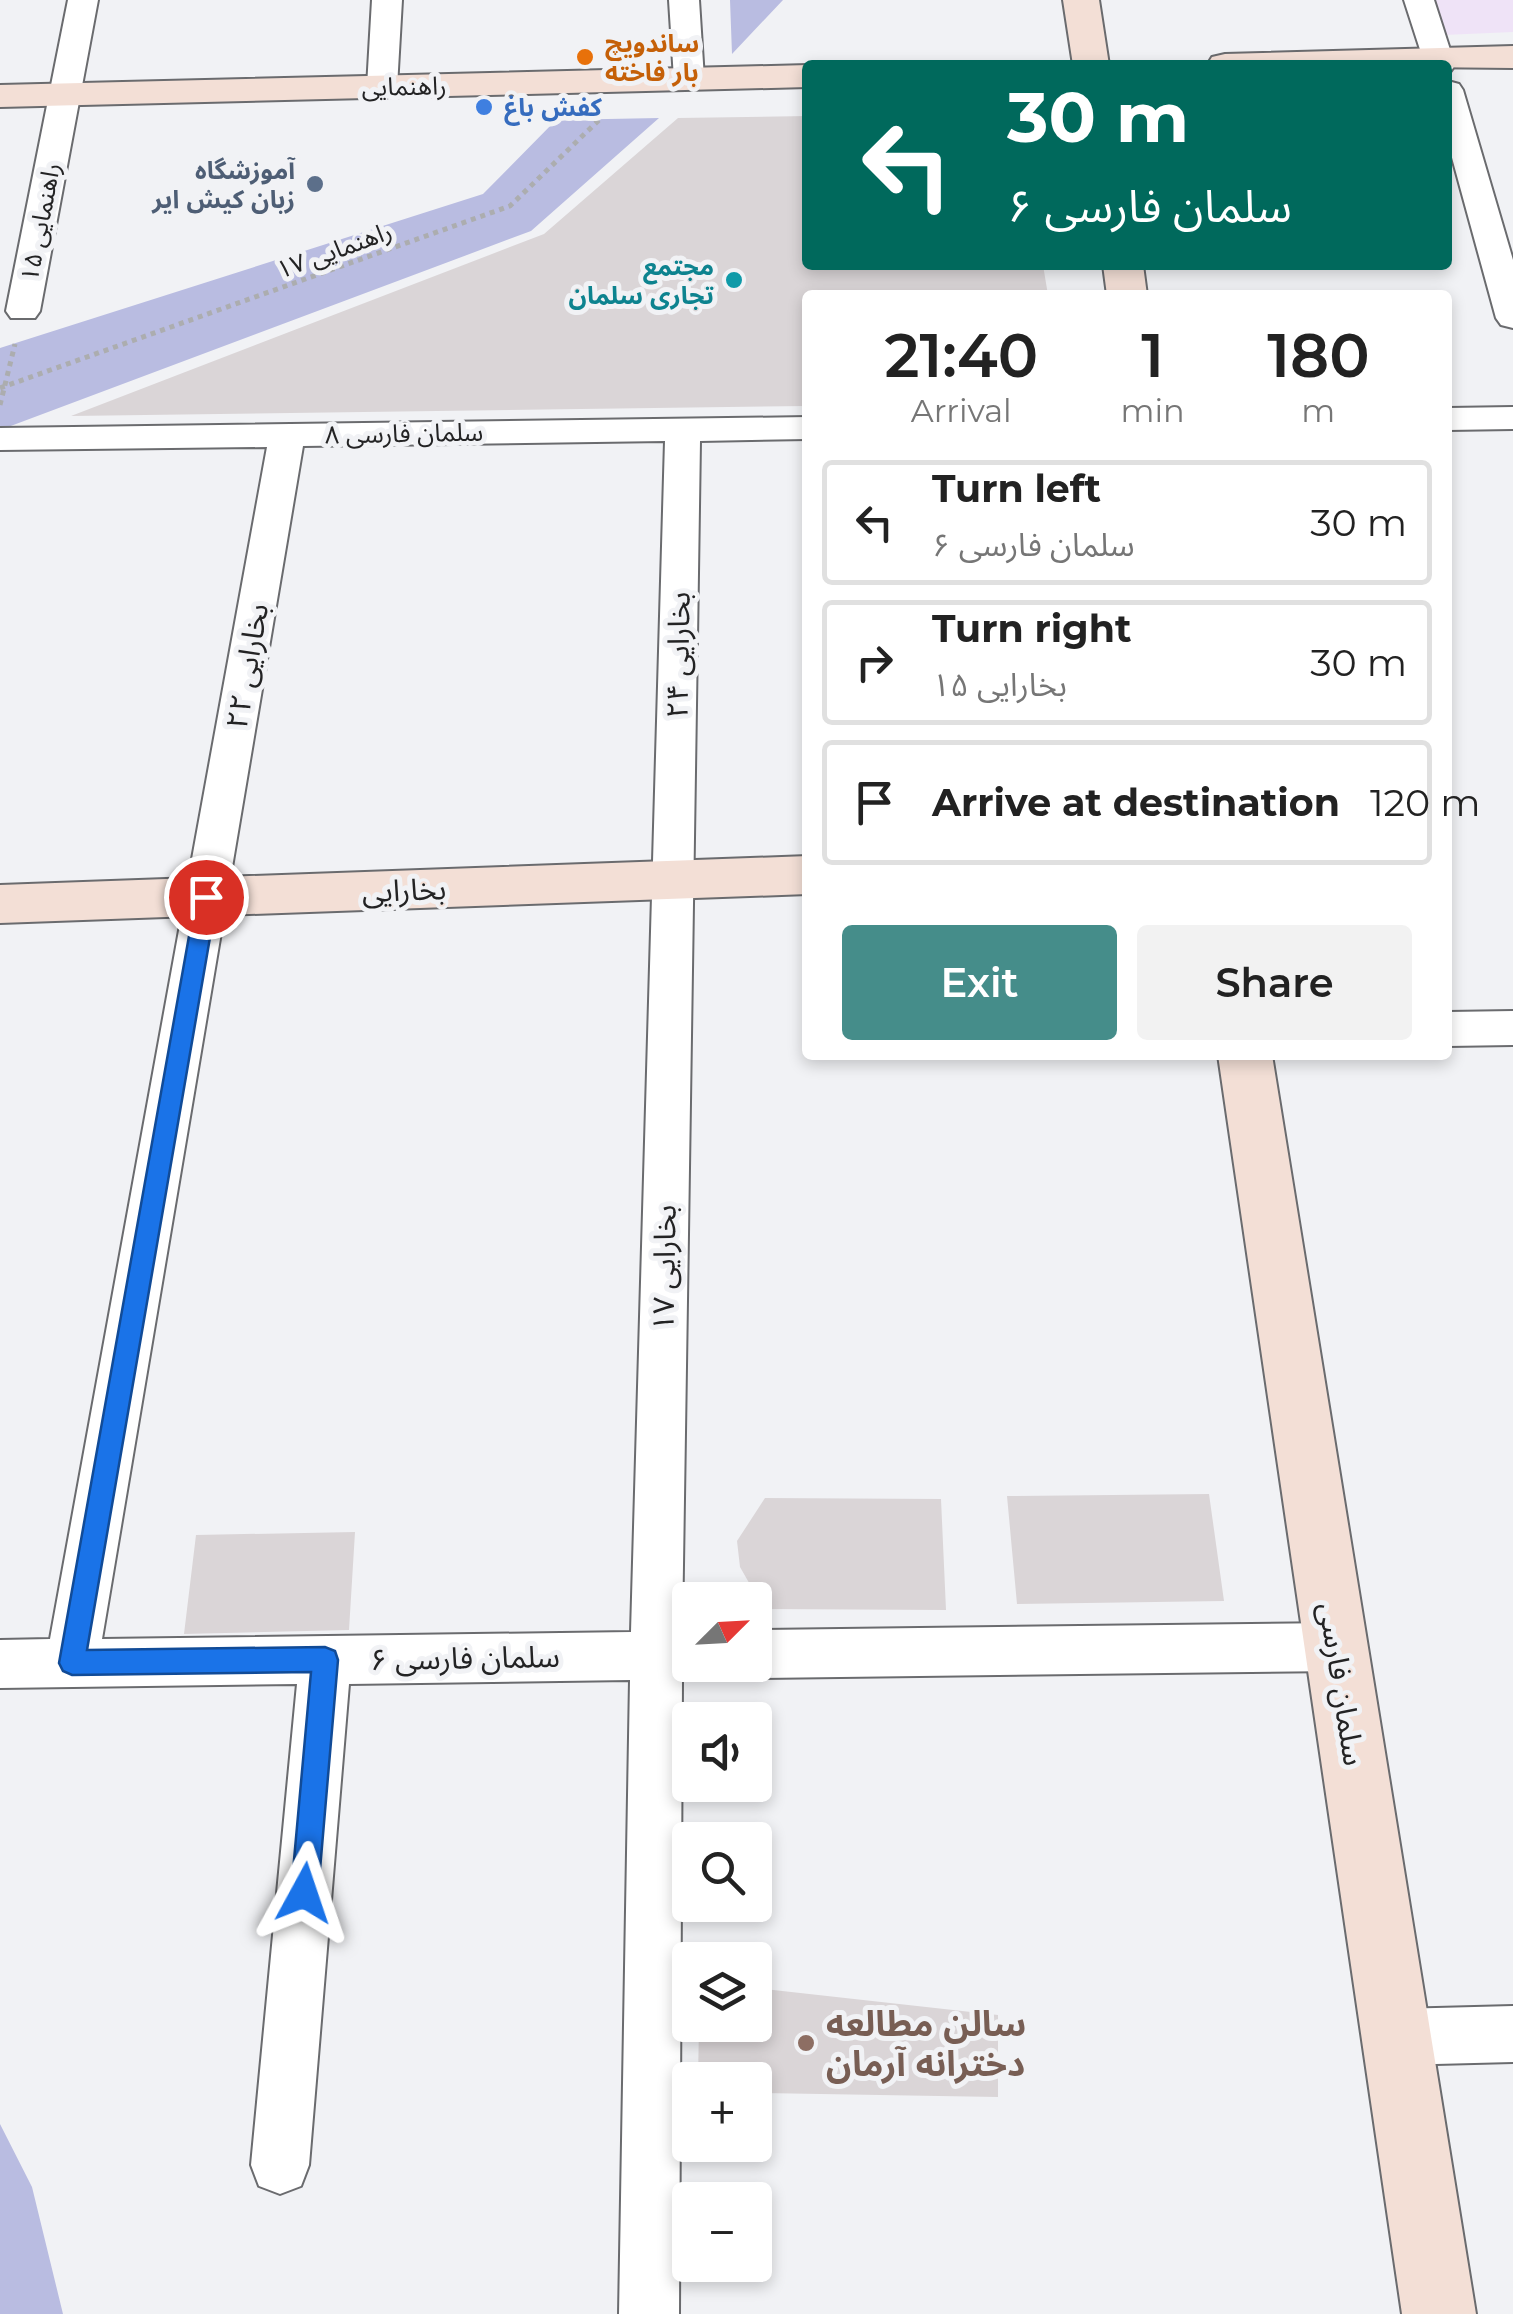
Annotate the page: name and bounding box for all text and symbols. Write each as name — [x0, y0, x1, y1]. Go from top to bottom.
place label: ساندویچ بار فاخته — [605, 28, 699, 87]
marker: ساندویچ بار فاخته — [574, 46, 596, 68]
street label: راهنمایی — [361, 70, 447, 102]
text: 30 m — [1007, 74, 1189, 160]
place label: کفش باغ — [504, 92, 602, 126]
marker: کفش باغ — [473, 96, 495, 118]
icon: left — [842, 100, 972, 230]
place label: آموزشگاه زبان کیش ایر — [151, 155, 296, 214]
street label: راهنمایی ۱۵ — [14, 160, 66, 284]
marker: آموزشگاه زبان کیش ایر — [304, 173, 326, 195]
text: سلمان فارسی ۶ — [1007, 178, 1292, 233]
street label: راهنمایی ۱۷ — [272, 215, 396, 285]
place label: مجتمع تجاری سلمان — [568, 251, 714, 310]
marker: مجتمع تجاری سلمان — [723, 269, 745, 291]
text: 21:40 — [884, 319, 1038, 392]
text: 1 — [1141, 319, 1164, 392]
text: 180 — [1267, 319, 1370, 392]
text: Arrival — [911, 391, 1012, 430]
text: min — [1120, 391, 1185, 430]
text: m — [1301, 391, 1335, 430]
street label: سلمان فارسی ۸ — [325, 417, 483, 449]
text: Turn left — [932, 465, 1101, 512]
icon: left — [847, 495, 902, 550]
text: 30 m — [1310, 499, 1407, 546]
text: سلمان فارسی ۶ — [932, 525, 1135, 564]
street label: بخارایی ۲۴ — [658, 591, 698, 719]
street label: بخارایی ۲۲ — [218, 600, 276, 732]
text: Turn right — [932, 605, 1131, 652]
icon: right — [847, 635, 902, 690]
text: 30 m — [1310, 639, 1407, 686]
text: بخارایی ۱۵ — [932, 665, 1067, 704]
icon: arrive — [847, 775, 902, 830]
text: Arrive at destination — [932, 779, 1340, 826]
text: 120 m — [1370, 779, 1481, 826]
pin — [164, 855, 249, 940]
icon: arrive — [179, 870, 234, 925]
street label: بخارایی — [361, 870, 447, 910]
button: Exit — [842, 925, 1117, 1040]
button: Share — [1137, 925, 1412, 1040]
street label: بخارایی ۱۷ — [644, 1204, 684, 1332]
north arrow — [672, 1582, 772, 1682]
map controls — [672, 1582, 772, 2282]
street label: سلمان فارسی — [1311, 1600, 1373, 1768]
street label: سلمان فارسی ۶ — [370, 1638, 560, 1678]
button: sound — [672, 1702, 772, 1802]
button: search — [672, 1822, 772, 1922]
position arrow — [252, 1841, 356, 1945]
button: layers — [672, 1942, 772, 2042]
place label: سالن مطالعه دخترانه آرمان — [826, 2002, 1026, 2085]
marker: سالن مطالعه دخترانه آرمان — [795, 2032, 817, 2054]
button: + — [672, 2062, 772, 2162]
button: − — [672, 2182, 772, 2282]

